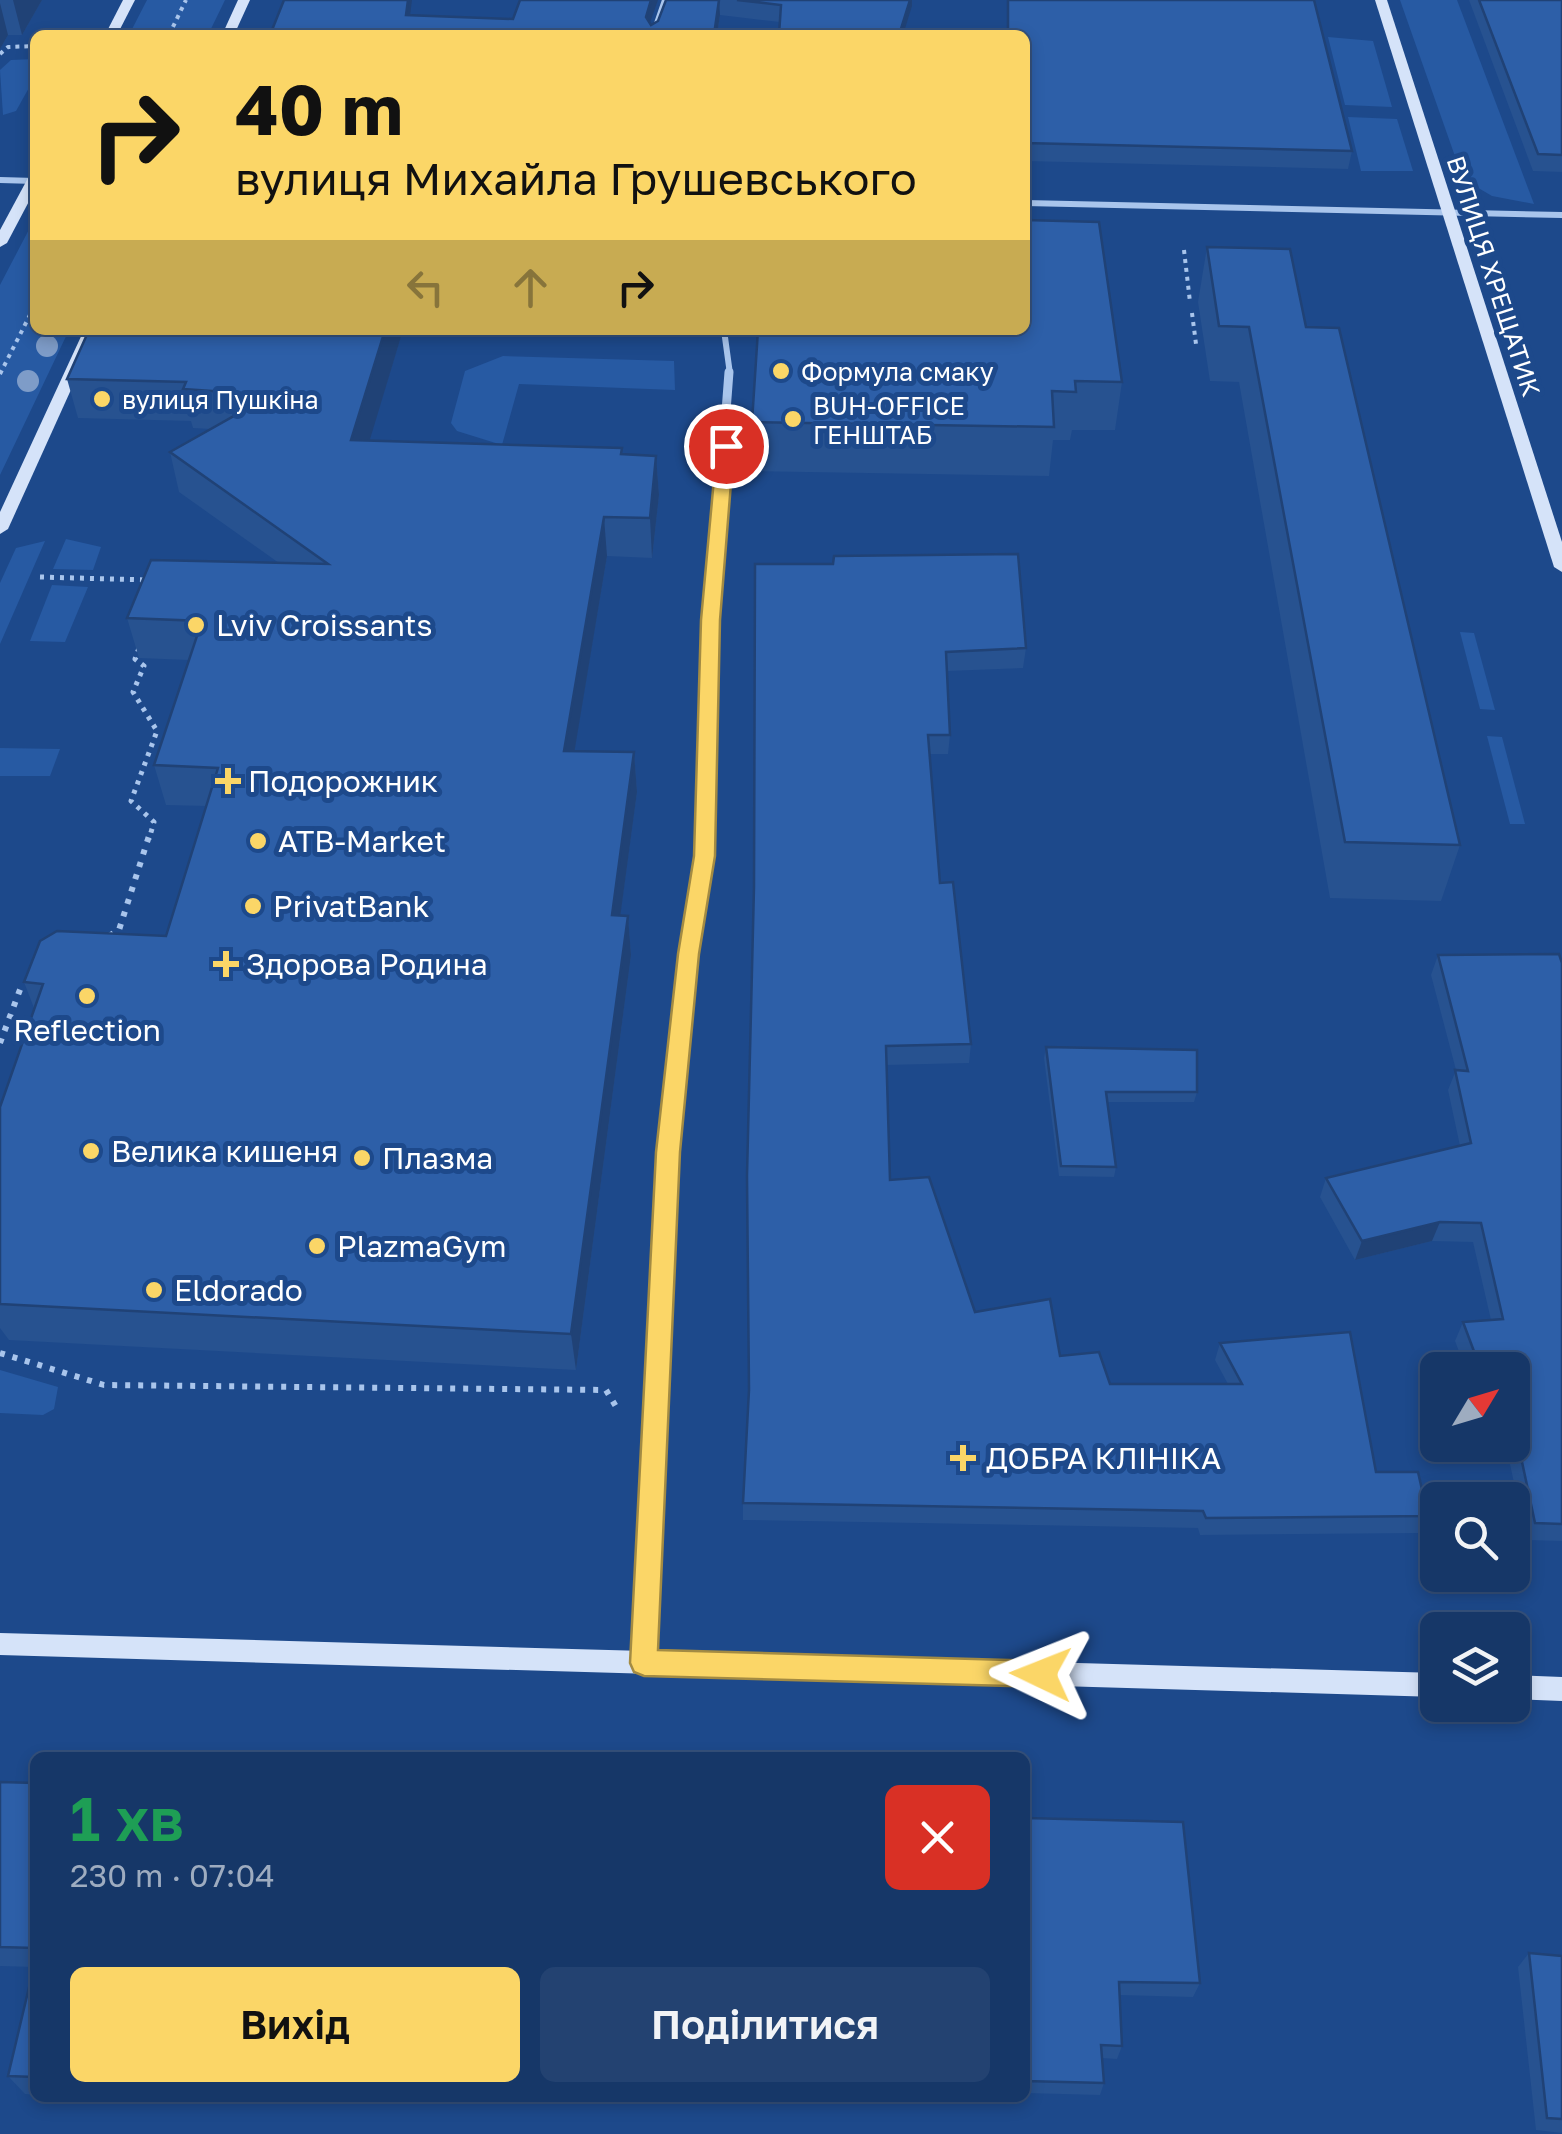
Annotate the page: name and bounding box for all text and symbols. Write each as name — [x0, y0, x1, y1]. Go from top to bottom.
text: 40 m — [235, 66, 403, 150]
icon: right — [70, 70, 200, 200]
text: вулиця Михайла Грушевського — [235, 151, 917, 205]
street label: ВУЛИЦЯ ХРЕЩАТИК — [1440, 152, 1548, 400]
icon: left — [398, 260, 453, 315]
icon: ahead — [503, 260, 558, 315]
icon: right — [608, 260, 663, 315]
place label: Формула смаку — [801, 356, 994, 387]
marker: Формула смаку — [770, 360, 792, 382]
place label: вулиця Пушкіна — [122, 384, 319, 415]
marker: вулиця Пушкіна — [91, 388, 113, 410]
place label: BUH-OFFICE ГЕНШТАБ — [813, 390, 965, 450]
pin — [684, 404, 769, 489]
marker: BUH-OFFICE ГЕНШТАБ — [782, 408, 804, 430]
icon: arrive — [699, 419, 754, 474]
place label: Lviv Croissants — [216, 607, 432, 643]
marker: Lviv Croissants — [185, 614, 207, 636]
place label: Подорожник — [248, 763, 438, 799]
marker: Подорожник — [217, 770, 239, 792]
place label: ATB-Market — [278, 823, 446, 859]
marker: ATB-Market — [247, 830, 269, 852]
place label: PrivatBank — [273, 888, 429, 924]
marker: PrivatBank — [242, 895, 264, 917]
place label: Здорова Родина — [246, 946, 488, 982]
marker: Здорова Родина — [215, 953, 237, 975]
marker: Reflection — [76, 985, 98, 1007]
place label: Reflection — [13, 1012, 161, 1048]
place label: Велика кишеня — [111, 1133, 338, 1169]
marker: Велика кишеня — [80, 1140, 102, 1162]
place label: Плазма — [382, 1140, 493, 1176]
marker: Плазма — [351, 1147, 373, 1169]
place label: PlazmaGym — [337, 1228, 507, 1264]
marker: PlazmaGym — [306, 1235, 328, 1257]
place label: Eldorado — [174, 1272, 303, 1308]
marker: Eldorado — [143, 1279, 165, 1301]
north arrow — [1420, 1352, 1530, 1462]
map controls — [1420, 1352, 1530, 1722]
place label: ДОБРА КЛІНІКА — [986, 1440, 1221, 1476]
marker: ДОБРА КЛІНІКА — [950, 1445, 976, 1471]
button: search — [1420, 1482, 1530, 1592]
button: layers — [1420, 1612, 1530, 1722]
position arrow — [989, 1622, 1093, 1726]
text: 1 хв — [70, 1782, 184, 1854]
button: close — [885, 1785, 990, 1890]
text: 230 m · 07:04 — [70, 1856, 275, 1894]
button: Вихід — [70, 1967, 520, 2082]
button: Поділитися — [540, 1967, 990, 2082]

